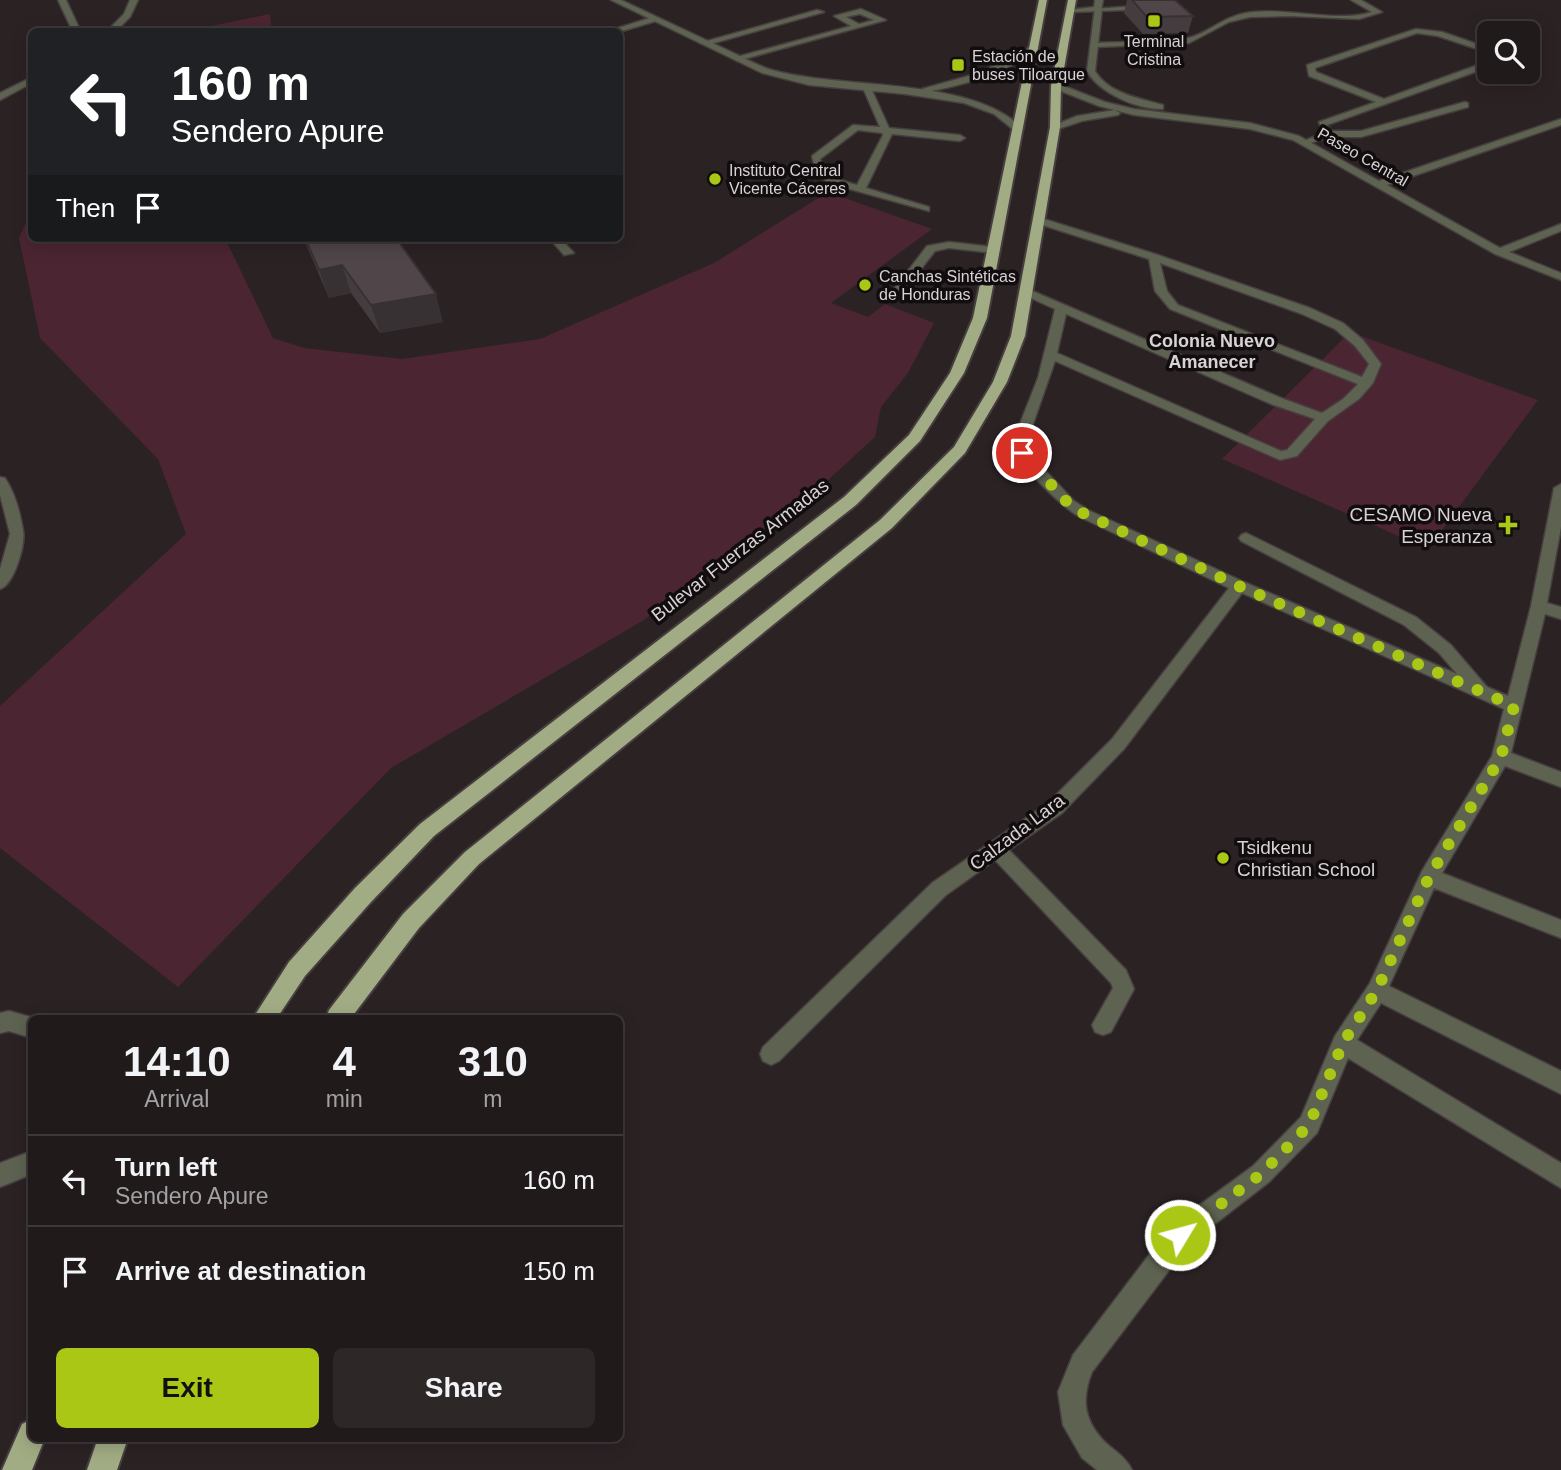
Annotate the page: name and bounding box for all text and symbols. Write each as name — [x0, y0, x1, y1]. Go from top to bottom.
marker: Terminal Cristina — [1146, 13, 1162, 29]
map controls — [1477, 21, 1540, 84]
button: search — [1477, 21, 1540, 84]
place label: Terminal Cristina — [1124, 33, 1184, 68]
place label: Estación de buses Tiloarque — [972, 48, 1085, 83]
icon: left — [56, 56, 147, 147]
text: 160 m — [171, 56, 310, 110]
marker: Estación de buses Tiloarque — [950, 57, 966, 73]
text: Sendero Apure — [171, 113, 385, 149]
street label: Paseo Central — [1315, 124, 1411, 190]
place label: Instituto Central Vicente Cáceres — [729, 162, 846, 197]
marker: Instituto Central Vicente Cáceres — [707, 171, 723, 187]
icon: arrive — [129, 189, 167, 227]
text: Then — [56, 193, 115, 223]
place label: Canchas Sintéticas de Honduras — [879, 268, 1016, 303]
marker: Canchas Sintéticas de Honduras — [857, 277, 873, 293]
district label: Colonia Nuevo Amanecer — [1149, 331, 1275, 372]
pin — [992, 423, 1052, 483]
icon: arrive — [1003, 434, 1041, 472]
street label: Bulevar Fuerzas Armadas — [647, 474, 833, 626]
place label: CESAMO Nueva Esperanza — [1349, 504, 1492, 547]
marker: CESAMO Nueva Esperanza — [1498, 515, 1518, 535]
street label: Calzada Lara — [966, 789, 1069, 874]
place label: Tsidkenu Christian School — [1237, 837, 1375, 880]
marker: Tsidkenu Christian School — [1215, 850, 1231, 866]
text: 14:10 — [123, 1038, 231, 1085]
text: 4 — [332, 1038, 356, 1085]
text: 310 — [458, 1038, 528, 1085]
text: Arrival — [144, 1086, 209, 1112]
text: min — [326, 1086, 363, 1112]
text: m — [483, 1086, 502, 1112]
text: Turn left — [115, 1152, 217, 1182]
icon: left — [56, 1162, 94, 1200]
text: 160 m — [523, 1165, 595, 1195]
text: Sendero Apure — [115, 1183, 268, 1209]
position arrow — [1143, 1198, 1217, 1272]
icon: arrive — [56, 1253, 94, 1291]
text: Arrive at destination — [115, 1256, 366, 1286]
text: 150 m — [523, 1256, 595, 1286]
button: Exit — [56, 1348, 319, 1428]
button: Share — [333, 1348, 595, 1428]

